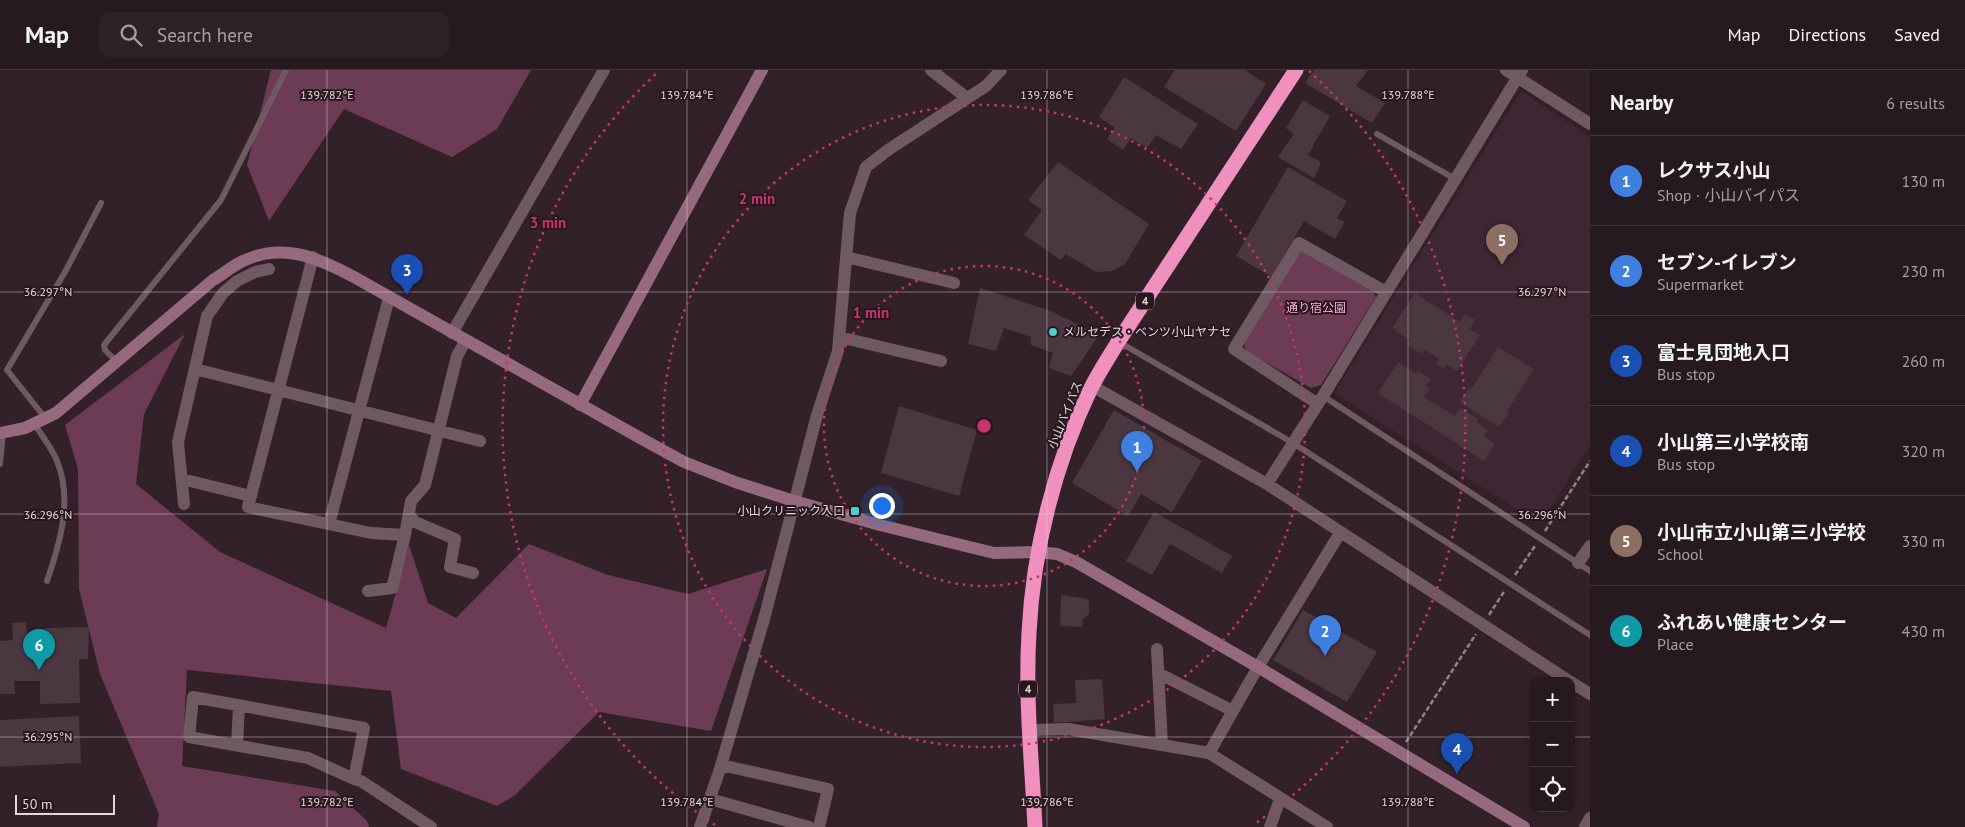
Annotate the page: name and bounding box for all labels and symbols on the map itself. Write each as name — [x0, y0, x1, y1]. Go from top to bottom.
text: 139.782°E — [300, 87, 354, 102]
text: 139.784°E — [660, 87, 714, 102]
text: 139.786°E — [1020, 87, 1074, 102]
text: 139.788°E — [1381, 87, 1435, 102]
text: 2 min — [739, 189, 775, 208]
text: 3 min — [530, 213, 566, 232]
pin: 5 — [1486, 224, 1518, 265]
pin: 3 — [391, 254, 423, 295]
text: 36.297°N — [24, 284, 72, 299]
text: 36.297°N — [1518, 284, 1566, 299]
road number: 4 — [1136, 292, 1154, 310]
park label: 通り宿公園 — [1286, 300, 1346, 315]
text: 1 min — [853, 303, 889, 322]
place label: メルセデス・ベンツ小山ヤナセ — [1063, 324, 1231, 339]
marker: メルセデス・ベンツ小山ヤナセ — [1047, 326, 1059, 338]
street label: 小山バイパス — [1044, 379, 1085, 451]
centre of rings — [975, 417, 993, 435]
pin: 1 — [1121, 431, 1153, 472]
your location — [869, 493, 895, 519]
place label: 小山クリニック入口 — [737, 503, 845, 518]
marker: 小山クリニック入口 — [849, 505, 861, 517]
text: 36.296°N — [24, 507, 72, 522]
text: 36.296°N — [1518, 507, 1566, 522]
pin: 2 — [1309, 615, 1341, 656]
pin: 6 — [23, 629, 55, 670]
road number: 4 — [1019, 680, 1037, 698]
text: 36.295°N — [24, 729, 72, 744]
pin: 4 — [1441, 733, 1473, 774]
scale bar — [15, 792, 115, 815]
text: 139.782°E — [300, 794, 354, 809]
text: 139.784°E — [660, 794, 714, 809]
text: 139.786°E — [1020, 794, 1074, 809]
text: 139.788°E — [1381, 794, 1435, 809]

